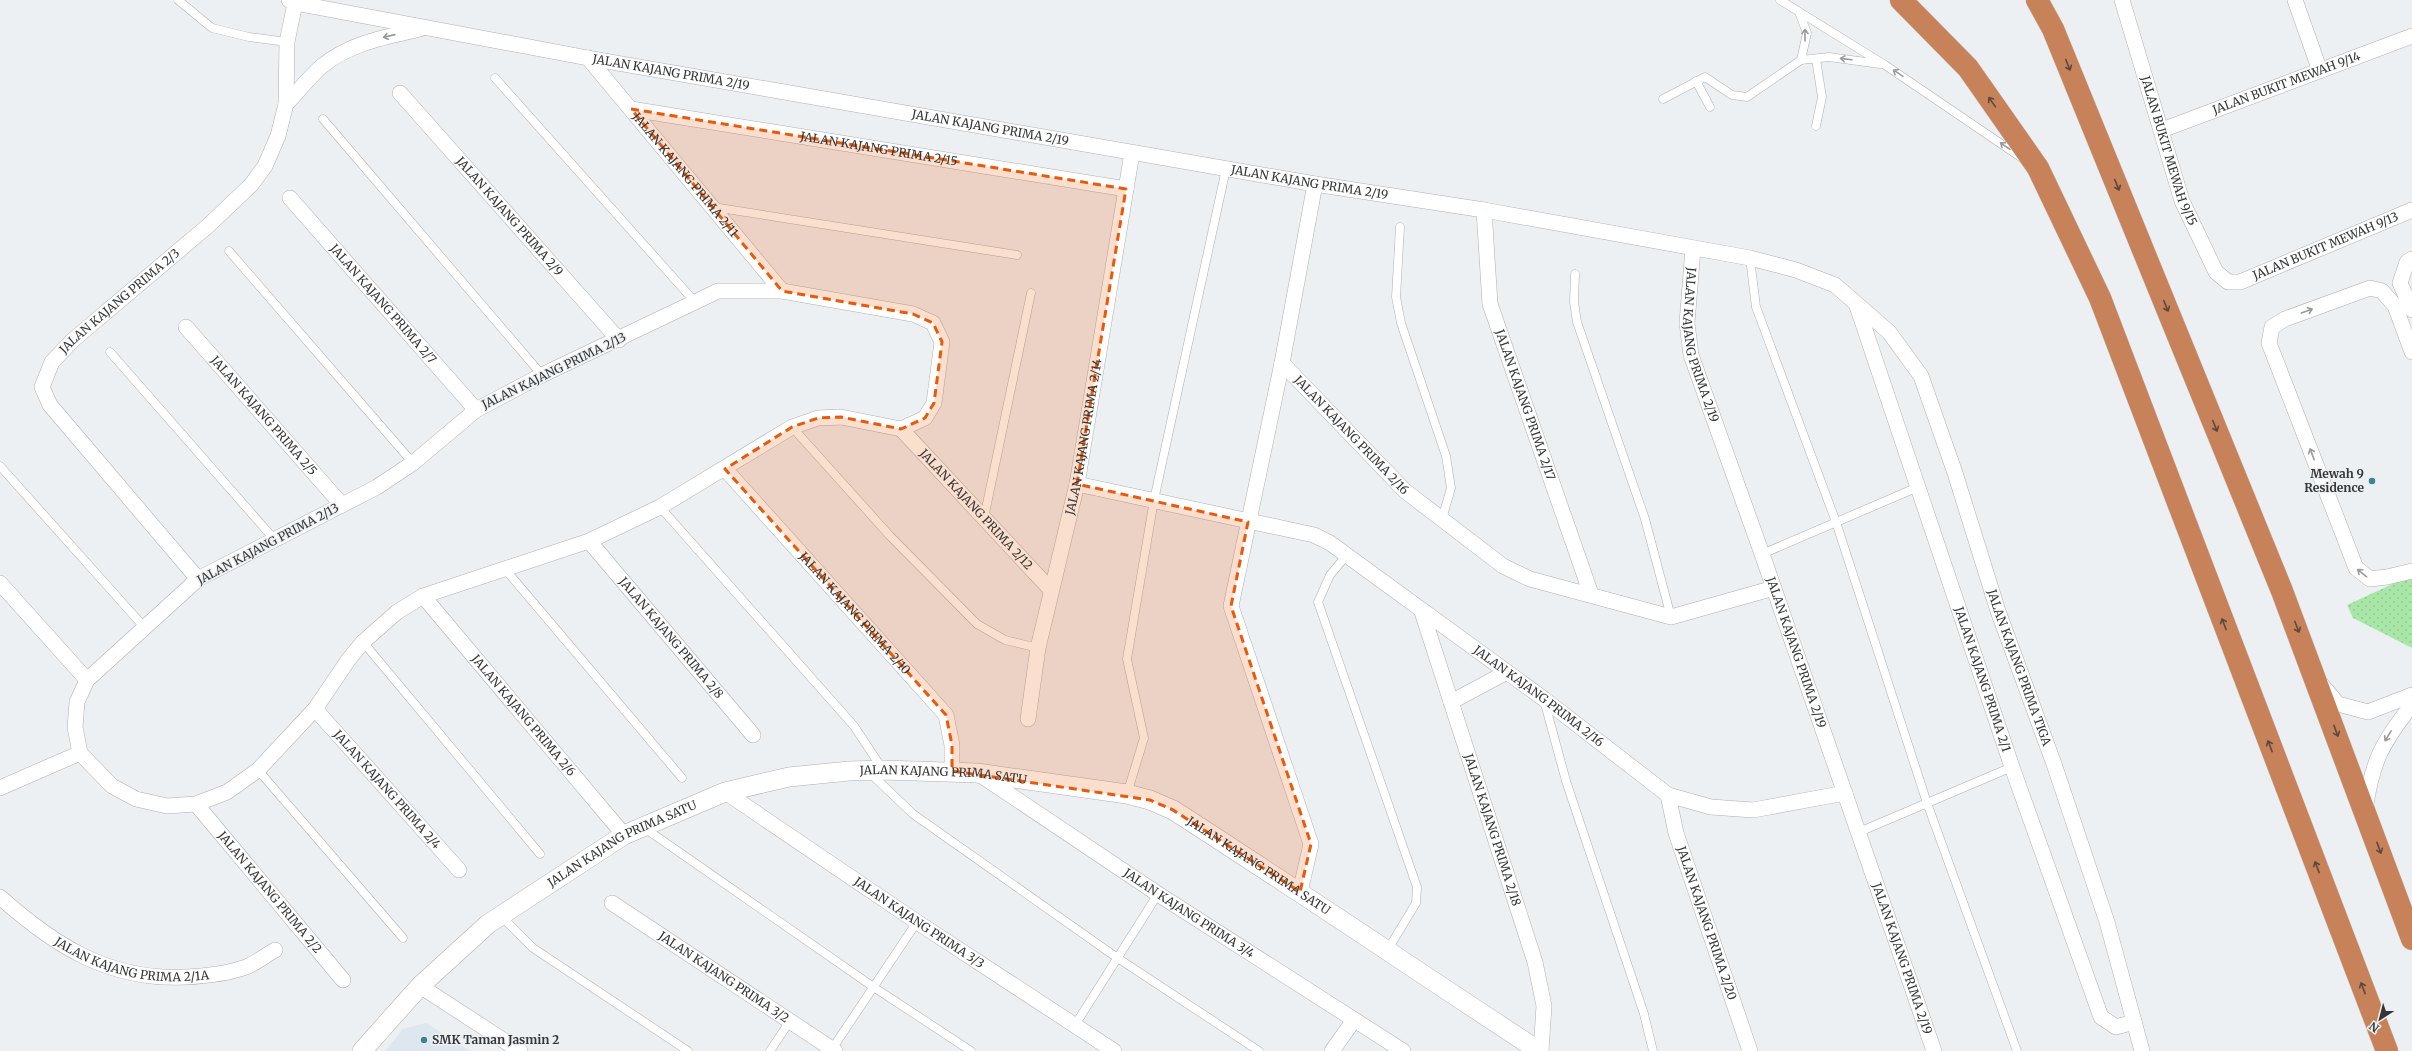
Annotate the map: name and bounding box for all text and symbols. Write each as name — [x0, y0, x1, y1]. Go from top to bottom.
one-way arrow — [1801, 29, 1809, 42]
one-way arrow — [383, 33, 396, 41]
street label: JALAN BUKIT MEWAH 9/14 — [2209, 48, 2363, 118]
street label: JALAN KAJANG PRIMA 2/19 — [590, 51, 751, 93]
one-way arrow — [1840, 55, 1853, 62]
one-way arrow — [2065, 58, 2072, 70]
one-way arrow — [1892, 69, 1904, 77]
street label: JALAN BUKIT MEWAH 9/15 — [2138, 73, 2201, 228]
one-way arrow — [1987, 96, 1995, 108]
street label: JALAN KAJANG PRIMA 2/19 — [910, 106, 1070, 148]
street label: JALAN KAJANG PRIMA 2/11 — [629, 108, 742, 240]
street label: JALAN KAJANG PRIMA 2/15 — [798, 128, 958, 169]
one-way arrow — [2000, 142, 2011, 150]
street label: JALAN KAJANG PRIMA 2/9 — [452, 153, 567, 279]
street label: JALAN KAJANG PRIMA 2/19 — [1229, 161, 1389, 202]
one-way arrow — [2114, 179, 2121, 191]
street label: JALAN BUKIT MEWAH 9/13 — [2249, 208, 2401, 283]
street label: JALAN KAJANG PRIMA 2/7 — [326, 240, 440, 367]
street label: JALAN KAJANG PRIMA 2/3 — [55, 245, 183, 357]
street label: JALAN KAJANG PRIMA 2/19 — [1680, 266, 1722, 424]
one-way arrow — [2163, 299, 2170, 311]
one-way arrow — [2301, 306, 2313, 314]
street label: JALAN KAJANG PRIMA 2/17 — [1492, 326, 1559, 482]
street label: JALAN KAJANG PRIMA 2/13 — [478, 329, 628, 412]
street label: JALAN KAJANG PRIMA 2/5 — [207, 352, 320, 478]
street label: JALAN KAJANG PRIMA 2/14 — [1062, 357, 1105, 518]
street label: JALAN KAJANG PRIMA 2/16 — [1290, 371, 1412, 497]
one-way arrow — [2212, 419, 2220, 431]
street label: JALAN KAJANG PRIMA 2/12 — [916, 445, 1036, 573]
one-way arrow — [2307, 448, 2315, 460]
place label: Mewah 9 Residence — [2304, 466, 2365, 495]
marker: Mewah 9 Residence — [2367, 476, 2377, 486]
street label: JALAN KAJANG PRIMA 2/13 — [193, 500, 341, 588]
street label: JALAN KAJANG PRIMA 2/10 — [795, 548, 914, 678]
one-way arrow — [2357, 568, 2368, 577]
street label: JALAN KAJANG PRIMA 2/8 — [615, 573, 727, 701]
street label: JALAN KAJANG PRIMA 2/19 — [1763, 574, 1830, 730]
street label: JALAN KAJANG PRIMA TIGA — [1984, 586, 2055, 748]
street label: JALAN KAJANG PRIMA 2/1 — [1951, 604, 2015, 754]
one-way arrow — [2220, 619, 2228, 631]
one-way arrow — [2293, 620, 2301, 632]
street label: JALAN KAJANG PRIMA 2/16 — [1470, 641, 1607, 749]
street label: JALAN KAJANG PRIMA 2/6 — [468, 651, 579, 779]
one-way arrow — [2332, 724, 2340, 736]
street label: JALAN KAJANG PRIMA 2/4 — [330, 726, 445, 852]
one-way arrow — [2384, 730, 2392, 741]
one-way arrow — [2266, 740, 2274, 752]
street label: JALAN KAJANG PRIMA 2/18 — [1461, 751, 1524, 908]
street label: JALAN KAJANG PRIMA SATU — [858, 762, 1028, 787]
street label: JALAN KAJANG PRIMA SATU — [544, 797, 699, 891]
street label: JALAN KAJANG PRIMA SATU — [1184, 813, 1333, 918]
street label: JALAN KAJANG PRIMA 2/2 — [214, 827, 325, 956]
one-way arrow — [2375, 842, 2383, 854]
street label: JALAN KAJANG PRIMA 2/20 — [1674, 843, 1740, 1002]
one-way arrow — [2312, 861, 2320, 873]
street label: JALAN KAJANG PRIMA 3/4 — [1120, 864, 1258, 961]
street label: JALAN KAJANG PRIMA 3/3 — [851, 873, 987, 971]
street label: JALAN KAJANG PRIMA 2/19 — [1869, 880, 1936, 1036]
street label: JALAN KAJANG PRIMA 3/2 — [655, 927, 792, 1025]
street label: JALAN KAJANG PRIMA 2/1A — [51, 933, 210, 984]
one-way arrow — [2359, 983, 2367, 995]
north arrow — [2360, 999, 2400, 1039]
text: N — [2366, 1019, 2382, 1035]
place label: SMK Taman Jasmin 2 — [432, 1032, 559, 1047]
marker: SMK Taman Jasmin 2 — [419, 1035, 429, 1045]

